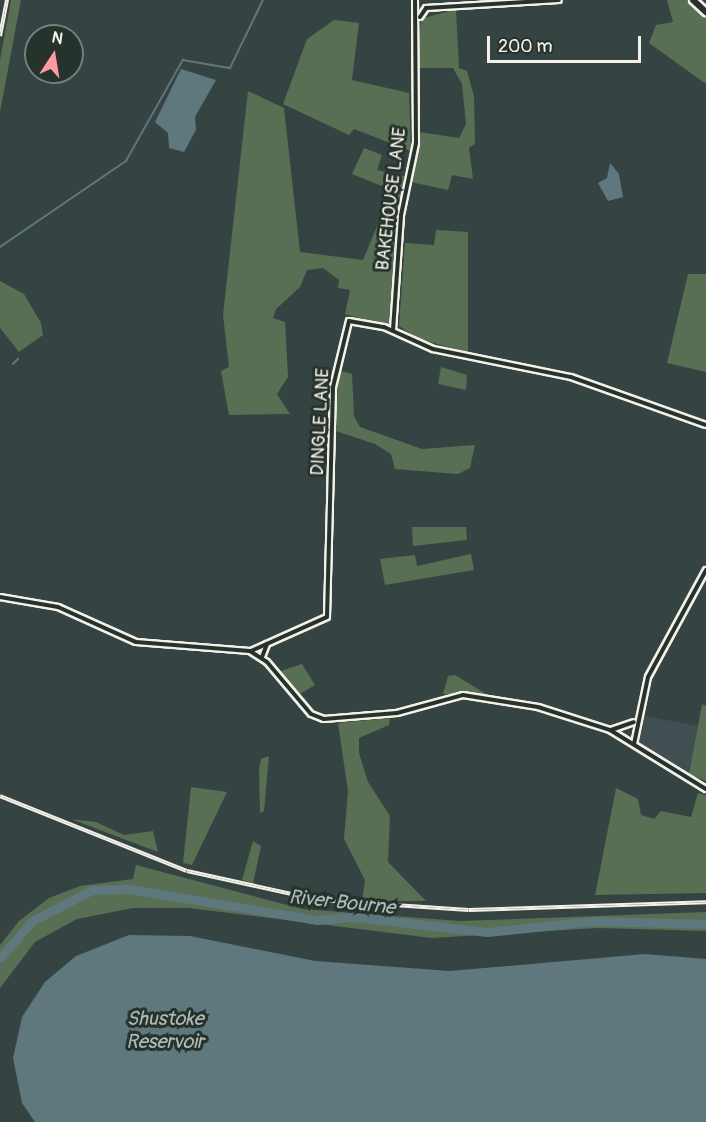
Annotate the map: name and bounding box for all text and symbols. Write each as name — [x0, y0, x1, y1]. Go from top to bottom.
north arrow — [24, 24, 84, 84]
scale bar — [490, 24, 644, 62]
text: N — [50, 27, 65, 49]
text: 200 m — [498, 35, 553, 58]
street label: BAKEHOUSE LANE — [373, 126, 411, 272]
street label: DINGLE LANE — [307, 368, 335, 476]
water label: River Bourne — [288, 884, 396, 920]
water label: Shustoke Reservoir — [126, 1006, 204, 1053]

